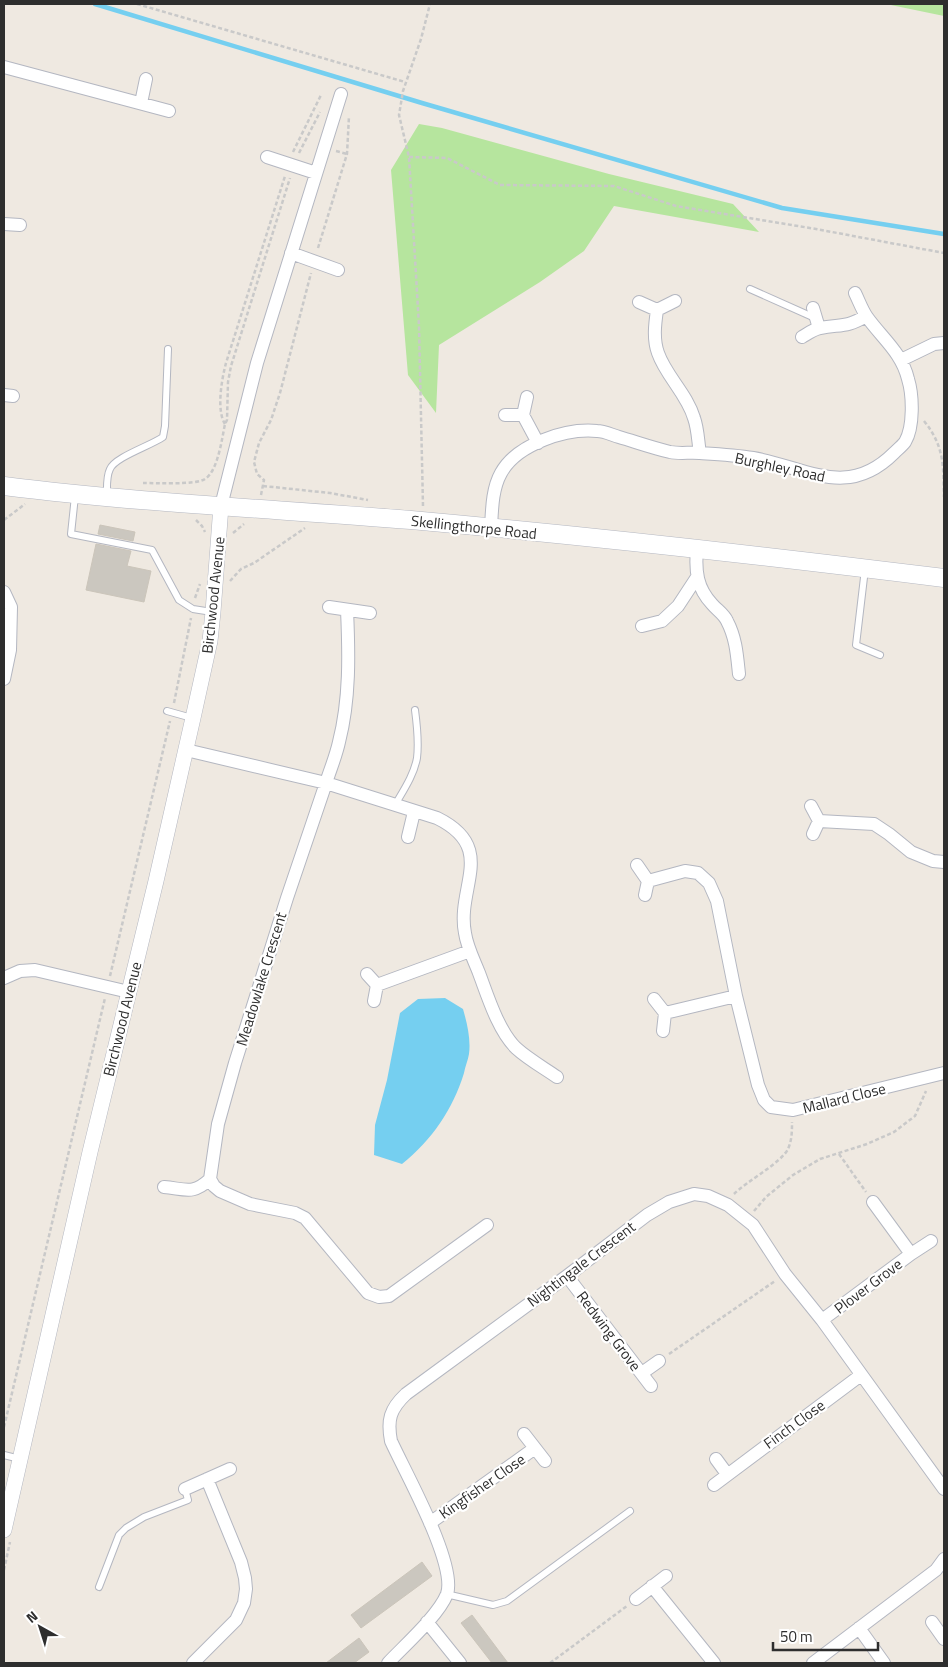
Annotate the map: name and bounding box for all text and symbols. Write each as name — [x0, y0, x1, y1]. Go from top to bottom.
street label: Burghley Road — [733, 446, 827, 488]
street label: Skellingthorpe Road — [410, 509, 538, 545]
street label: Birchwood Avenue — [195, 535, 231, 655]
street label: Meadowlake Crescent — [230, 909, 292, 1049]
street label: Birchwood Avenue — [97, 959, 147, 1079]
street label: Mallard Close — [800, 1077, 888, 1119]
street label: Nightingale Crescent — [522, 1215, 641, 1312]
street label: Plover Grove — [829, 1253, 907, 1319]
street label: Redwing Grove — [571, 1286, 647, 1376]
street label: Finch Close — [758, 1394, 830, 1454]
street label: Kingfisher Close — [434, 1448, 530, 1524]
north arrow — [15, 1602, 65, 1652]
text: N — [21, 1605, 42, 1628]
scale bar — [773, 1620, 878, 1652]
text: 50 m — [780, 1625, 813, 1648]

